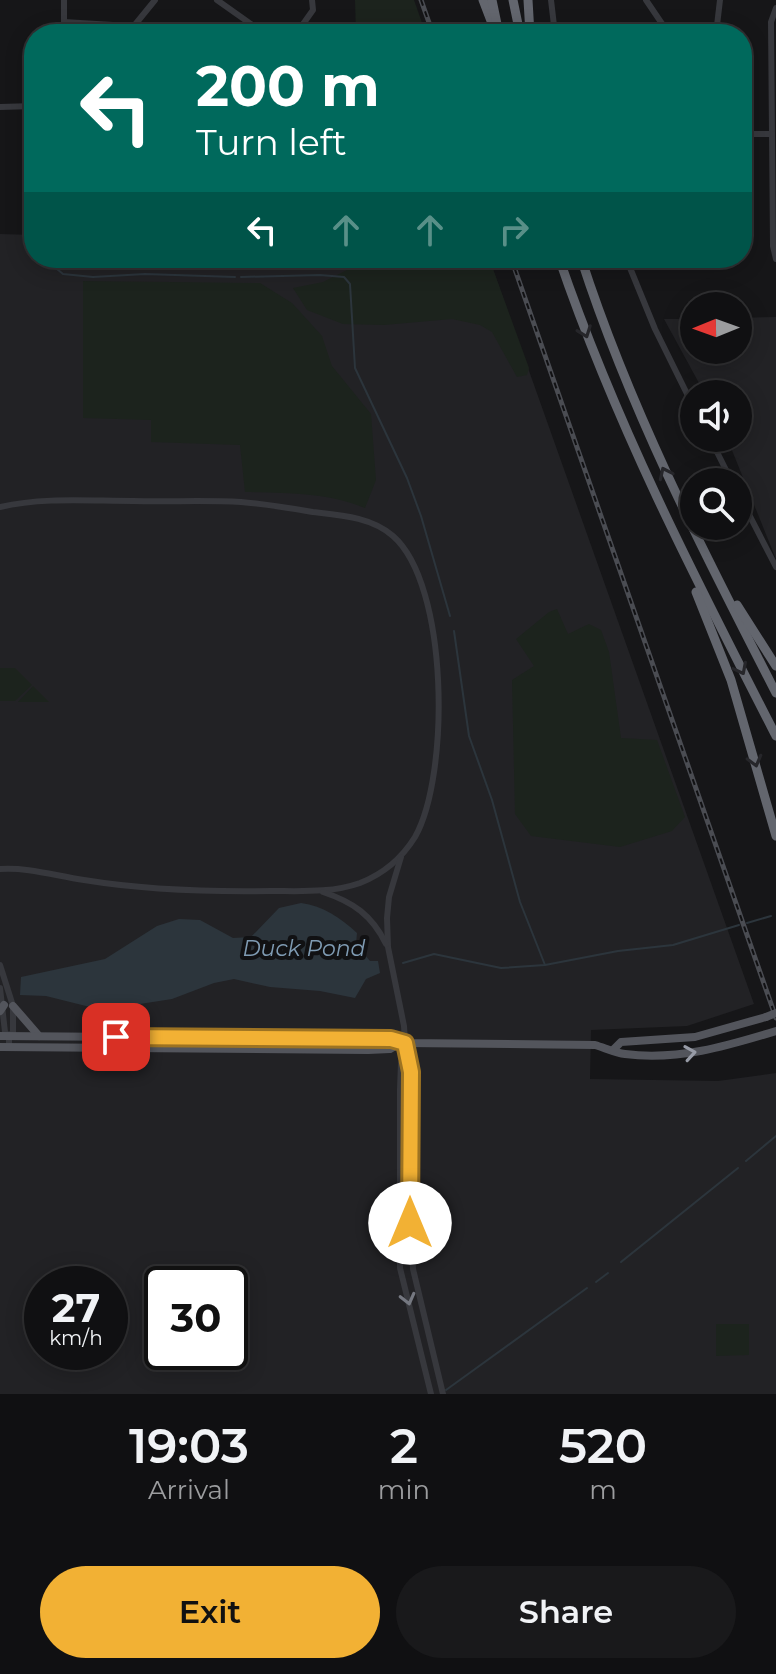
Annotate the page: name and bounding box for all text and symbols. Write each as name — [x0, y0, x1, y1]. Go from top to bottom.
text: 200 m — [196, 52, 380, 120]
icon: left — [64, 56, 168, 160]
text: Turn left — [196, 120, 347, 164]
icon: left — [240, 208, 284, 252]
icon: ahead — [324, 208, 368, 252]
icon: ahead — [408, 208, 452, 252]
icon: right — [492, 208, 536, 252]
north arrow — [680, 292, 752, 364]
map controls — [680, 292, 752, 540]
one-way arrow — [575, 324, 592, 338]
button: sound — [680, 380, 752, 452]
one-way arrow — [659, 467, 675, 481]
button: search — [680, 468, 752, 540]
one-way arrow — [732, 660, 747, 675]
one-way arrow — [745, 753, 762, 767]
water label: Duck Pond — [242, 935, 366, 962]
pin — [82, 1003, 150, 1071]
icon: arrive — [94, 1015, 138, 1059]
one-way arrow — [683, 1045, 697, 1062]
position arrow — [368, 1181, 452, 1265]
speed limit sign: 30 — [144, 1266, 248, 1370]
text: 27 — [52, 1283, 100, 1332]
one-way arrow — [399, 1292, 416, 1306]
text: km/h — [49, 1326, 103, 1350]
text: 19:03 — [129, 1417, 249, 1475]
text: 2 — [390, 1417, 418, 1475]
text: 520 — [559, 1417, 647, 1475]
text: Arrival — [148, 1474, 230, 1506]
text: min — [378, 1474, 430, 1506]
text: m — [589, 1474, 617, 1506]
button: Exit — [40, 1566, 380, 1658]
button: Share — [396, 1566, 736, 1658]

